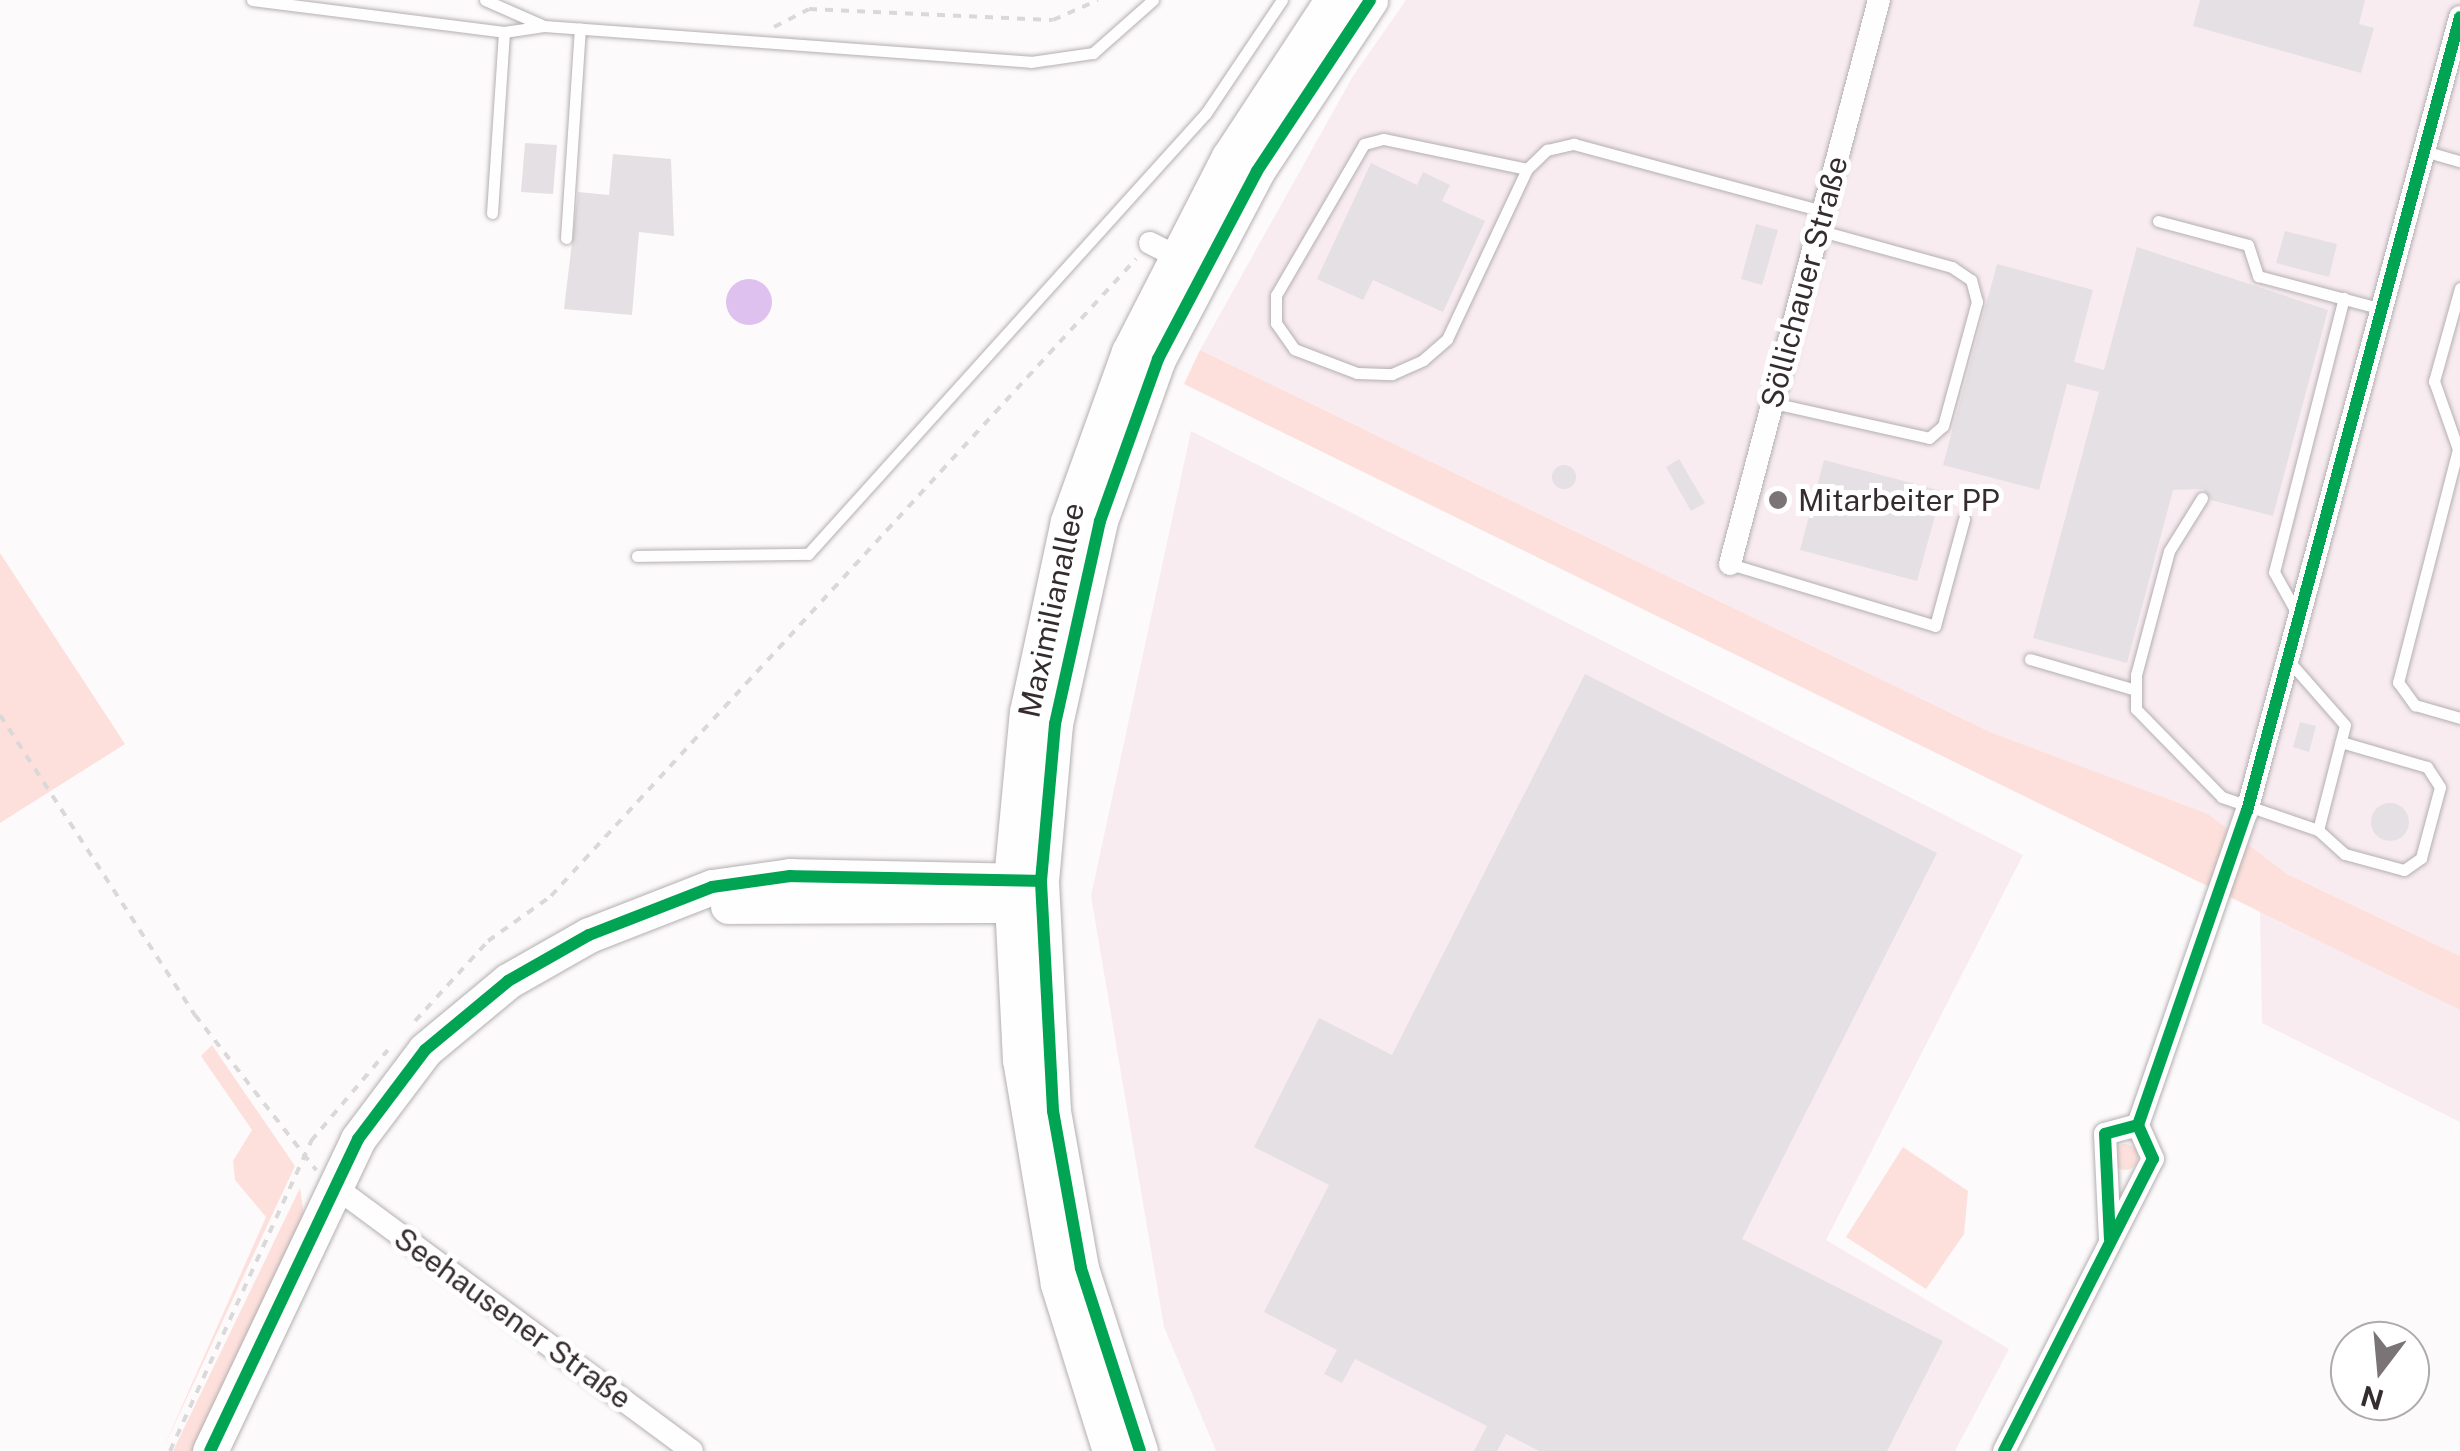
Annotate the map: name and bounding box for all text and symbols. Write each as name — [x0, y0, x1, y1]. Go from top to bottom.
street label: Söllichauer Straße — [1753, 152, 1855, 412]
place label: Mitarbeiter PP — [1798, 482, 2000, 518]
marker: Mitarbeiter PP — [1767, 489, 1789, 511]
street label: Maximilianallee — [1011, 499, 1091, 721]
street label: Seehausener Straße — [387, 1220, 639, 1416]
north arrow — [2330, 1321, 2430, 1421]
text: N — [2357, 1380, 2387, 1417]

